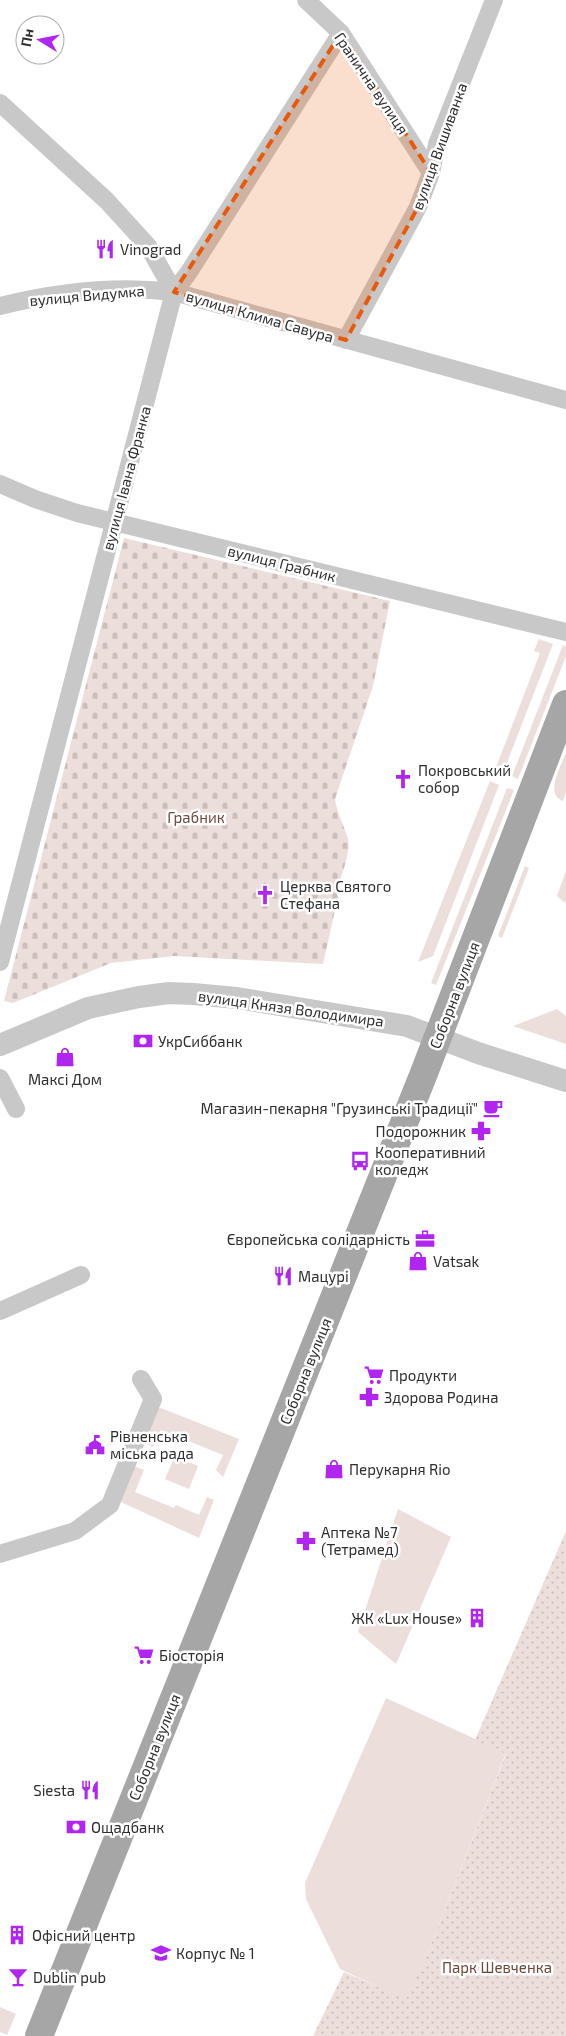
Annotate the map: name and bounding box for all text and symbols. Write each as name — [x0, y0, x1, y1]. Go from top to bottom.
north arrow — [15, 15, 65, 65]
text: Пн — [17, 27, 37, 48]
street label: Гранична вулиця — [330, 29, 413, 138]
street label: вулиця Вишиванка — [408, 80, 471, 212]
restaurant icon: Vinograd — [94, 238, 116, 260]
place label: Vinograd — [120, 240, 181, 258]
street label: вулиця Видумка — [29, 281, 145, 310]
street label: вулиця Клима Савура — [184, 286, 336, 347]
street label: вулиця Івана Франка — [98, 404, 155, 552]
street label: вулиця Грабник — [226, 541, 338, 586]
place label: Покровський собор — [418, 761, 511, 796]
church icon: Покровський собор — [392, 768, 414, 790]
park label: Грабник — [167, 808, 225, 826]
place label: Церква Святого Стефана — [280, 877, 391, 912]
church icon: Церква Святого Стефана — [254, 884, 276, 906]
street label: Соборна вулиця — [425, 939, 484, 1051]
street label: вулиця Князя Володимира — [197, 986, 385, 1031]
bank icon: УкрСиббанк — [132, 1030, 154, 1052]
place label: УкрСиббанк — [158, 1032, 242, 1050]
shop icon: Максі Дом — [54, 1046, 76, 1068]
place label: Максі Дом — [28, 1070, 102, 1088]
cafe icon: Магазин-пекарня "Грузинські Традиції" — [482, 1097, 504, 1119]
place label: Магазин-пекарня "Грузинські Традиції" — [201, 1099, 478, 1118]
pharmacy icon: Подорожник — [470, 1120, 492, 1142]
place label: Подорожник — [376, 1122, 466, 1140]
place label: Кооперативний коледж — [375, 1143, 486, 1178]
bus stop icon: Кооперативний коледж — [349, 1150, 371, 1172]
office icon: Європейська солідарність — [414, 1228, 436, 1250]
place label: Європейська солідарність — [227, 1230, 410, 1248]
shop icon: Vatsak — [407, 1250, 429, 1272]
place label: Vatsak — [433, 1252, 480, 1270]
restaurant icon: Мацурі — [272, 1265, 294, 1287]
place label: Мацурі — [298, 1267, 349, 1286]
street label: Соборна вулиця — [275, 1315, 335, 1427]
supermarket icon: Продукти — [363, 1364, 385, 1386]
place label: Продукти — [389, 1366, 457, 1385]
pharmacy icon: Здорова Родина — [358, 1386, 380, 1408]
place label: Здорова Родина — [384, 1388, 499, 1406]
place label: Рівненська міська рада — [110, 1427, 194, 1462]
public building icon: Рівненська міська рада — [84, 1434, 106, 1456]
shop icon: Перукарня Rio — [323, 1458, 345, 1480]
place label: Перукарня Rio — [349, 1460, 451, 1479]
place label: Аптека №7 (Тетрамед) — [321, 1523, 399, 1558]
pharmacy icon: Аптека №7 (Тетрамед) — [295, 1530, 317, 1552]
building icon: ЖК «Lux House» — [466, 1607, 488, 1629]
place label: ЖК «Lux House» — [351, 1609, 462, 1627]
supermarket icon: Біосторія — [133, 1644, 155, 1666]
place label: Біосторія — [159, 1646, 224, 1664]
street label: Соборна вулиця — [124, 1691, 184, 1803]
restaurant icon: Siesta — [79, 1779, 101, 1801]
place label: Siesta — [33, 1781, 75, 1799]
bank icon: Ощадбанк — [65, 1816, 87, 1838]
place label: Ощадбанк — [91, 1818, 164, 1836]
building icon: Офісний центр — [6, 1924, 28, 1946]
place label: Офісний центр — [32, 1926, 135, 1944]
school or university icon: Корпус № 1 — [150, 1942, 172, 1964]
place label: Корпус № 1 — [176, 1944, 255, 1963]
park label: Парк Шевченка — [442, 1958, 552, 1976]
bar icon: Dublin pub — [7, 1966, 29, 1988]
place label: Dublin pub — [33, 1968, 106, 1986]

